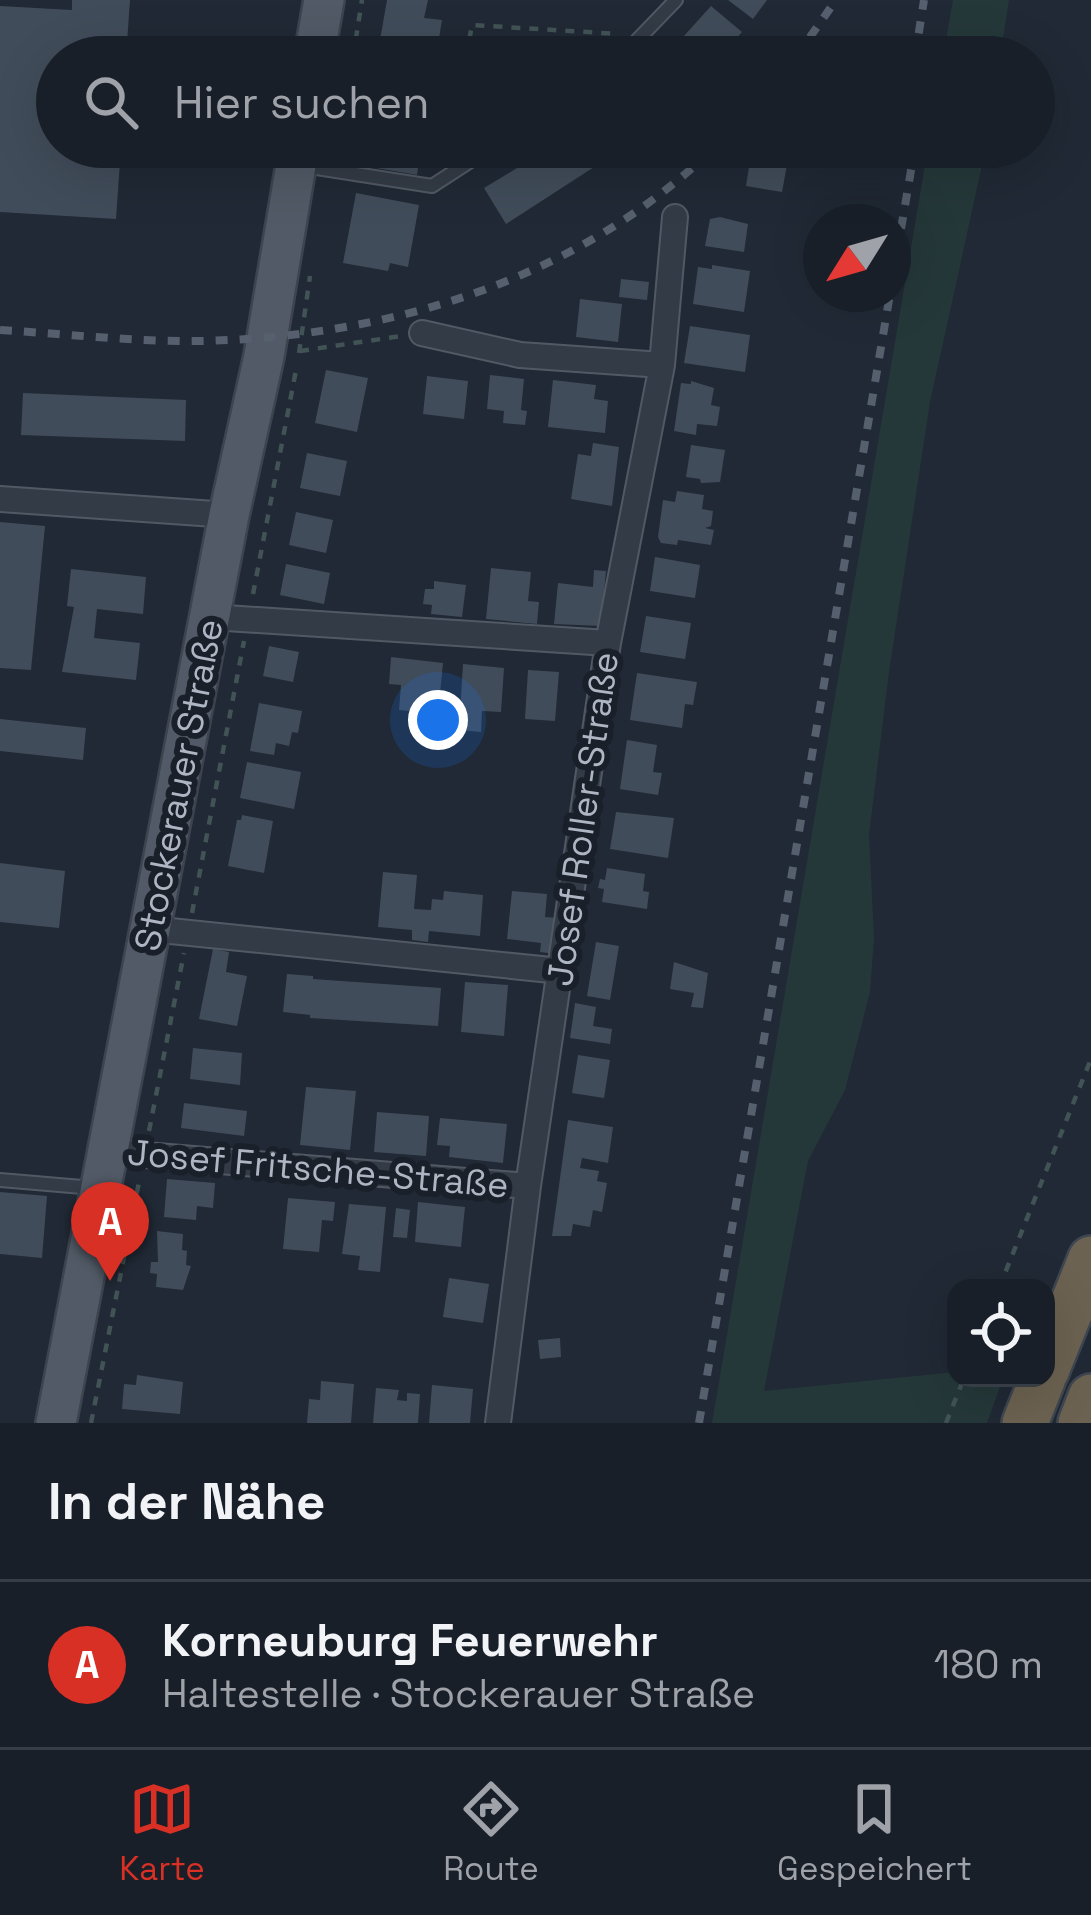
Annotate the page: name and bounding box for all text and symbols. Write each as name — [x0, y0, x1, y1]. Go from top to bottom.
search box — [36, 36, 1055, 168]
icon: search — [78, 69, 144, 135]
text: Hier suchen — [174, 74, 430, 131]
north arrow — [803, 204, 911, 312]
street label: Stockerauer Straße — [124, 615, 234, 955]
street label: Josef Roller-Straße — [537, 649, 629, 989]
your location — [408, 690, 468, 750]
street label: Josef Fritsche-Straße — [126, 1129, 510, 1209]
pin: A — [71, 1182, 149, 1281]
map controls — [947, 1279, 1055, 1387]
button: locate — [947, 1279, 1055, 1387]
text: In der Nähe — [48, 1469, 325, 1534]
text: Korneuburg Feuerwehr — [162, 1612, 658, 1669]
text: A — [75, 1640, 99, 1689]
text: 180 m — [934, 1640, 1043, 1689]
text: Haltestelle · Stockerauer Straße — [162, 1669, 755, 1718]
tab: Karte — [119, 1776, 205, 1890]
tab: Route — [443, 1776, 539, 1890]
tab: Gespeichert — [777, 1776, 972, 1890]

